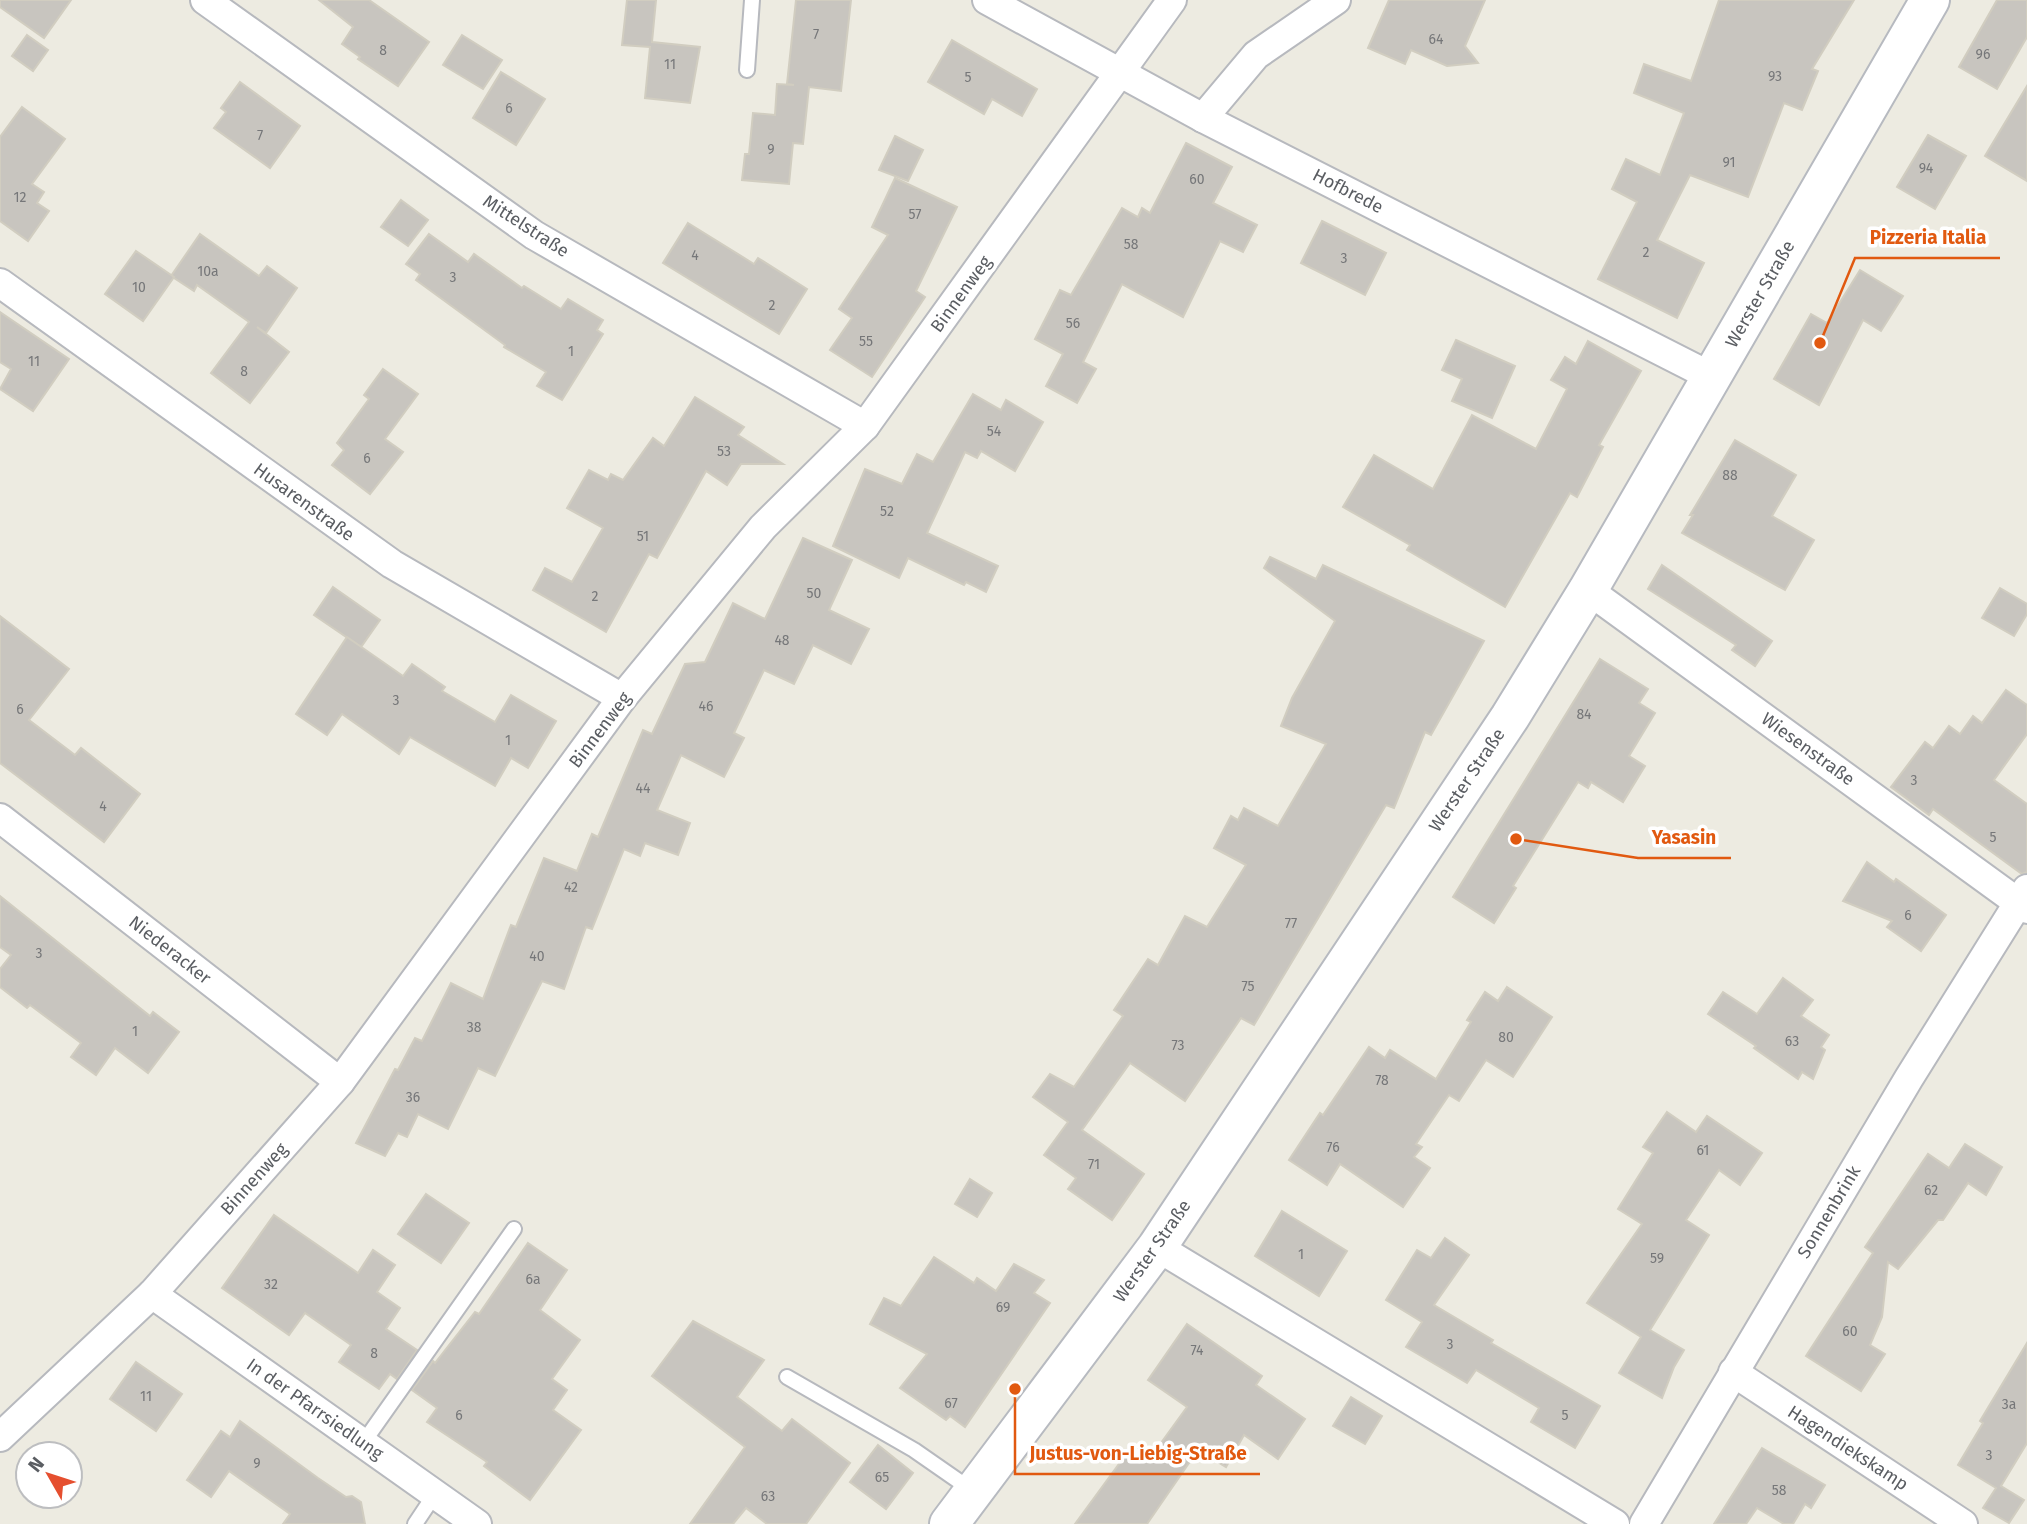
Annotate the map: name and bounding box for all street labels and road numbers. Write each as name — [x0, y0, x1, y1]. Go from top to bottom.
street label: Hofbrede — [1309, 164, 1387, 218]
street label: Mittelstraße — [479, 190, 573, 262]
street label: Werster Straße — [1720, 236, 1800, 352]
street label: Binnenweg — [926, 251, 997, 337]
street label: Husarenstraße — [249, 458, 359, 546]
street label: Binnenweg — [564, 687, 636, 772]
street label: Wiesenstraße — [1757, 708, 1859, 790]
street label: Werster Straße — [1424, 724, 1510, 836]
street label: Niederacker — [125, 911, 216, 989]
street label: Binnenweg — [216, 1138, 293, 1220]
street label: Sonnenbrink — [1793, 1161, 1866, 1262]
street label: Werster Straße — [1109, 1195, 1195, 1307]
street label: In der Pfarrsiedlung — [242, 1354, 388, 1465]
street label: Hagendiekskamp — [1784, 1401, 1912, 1495]

